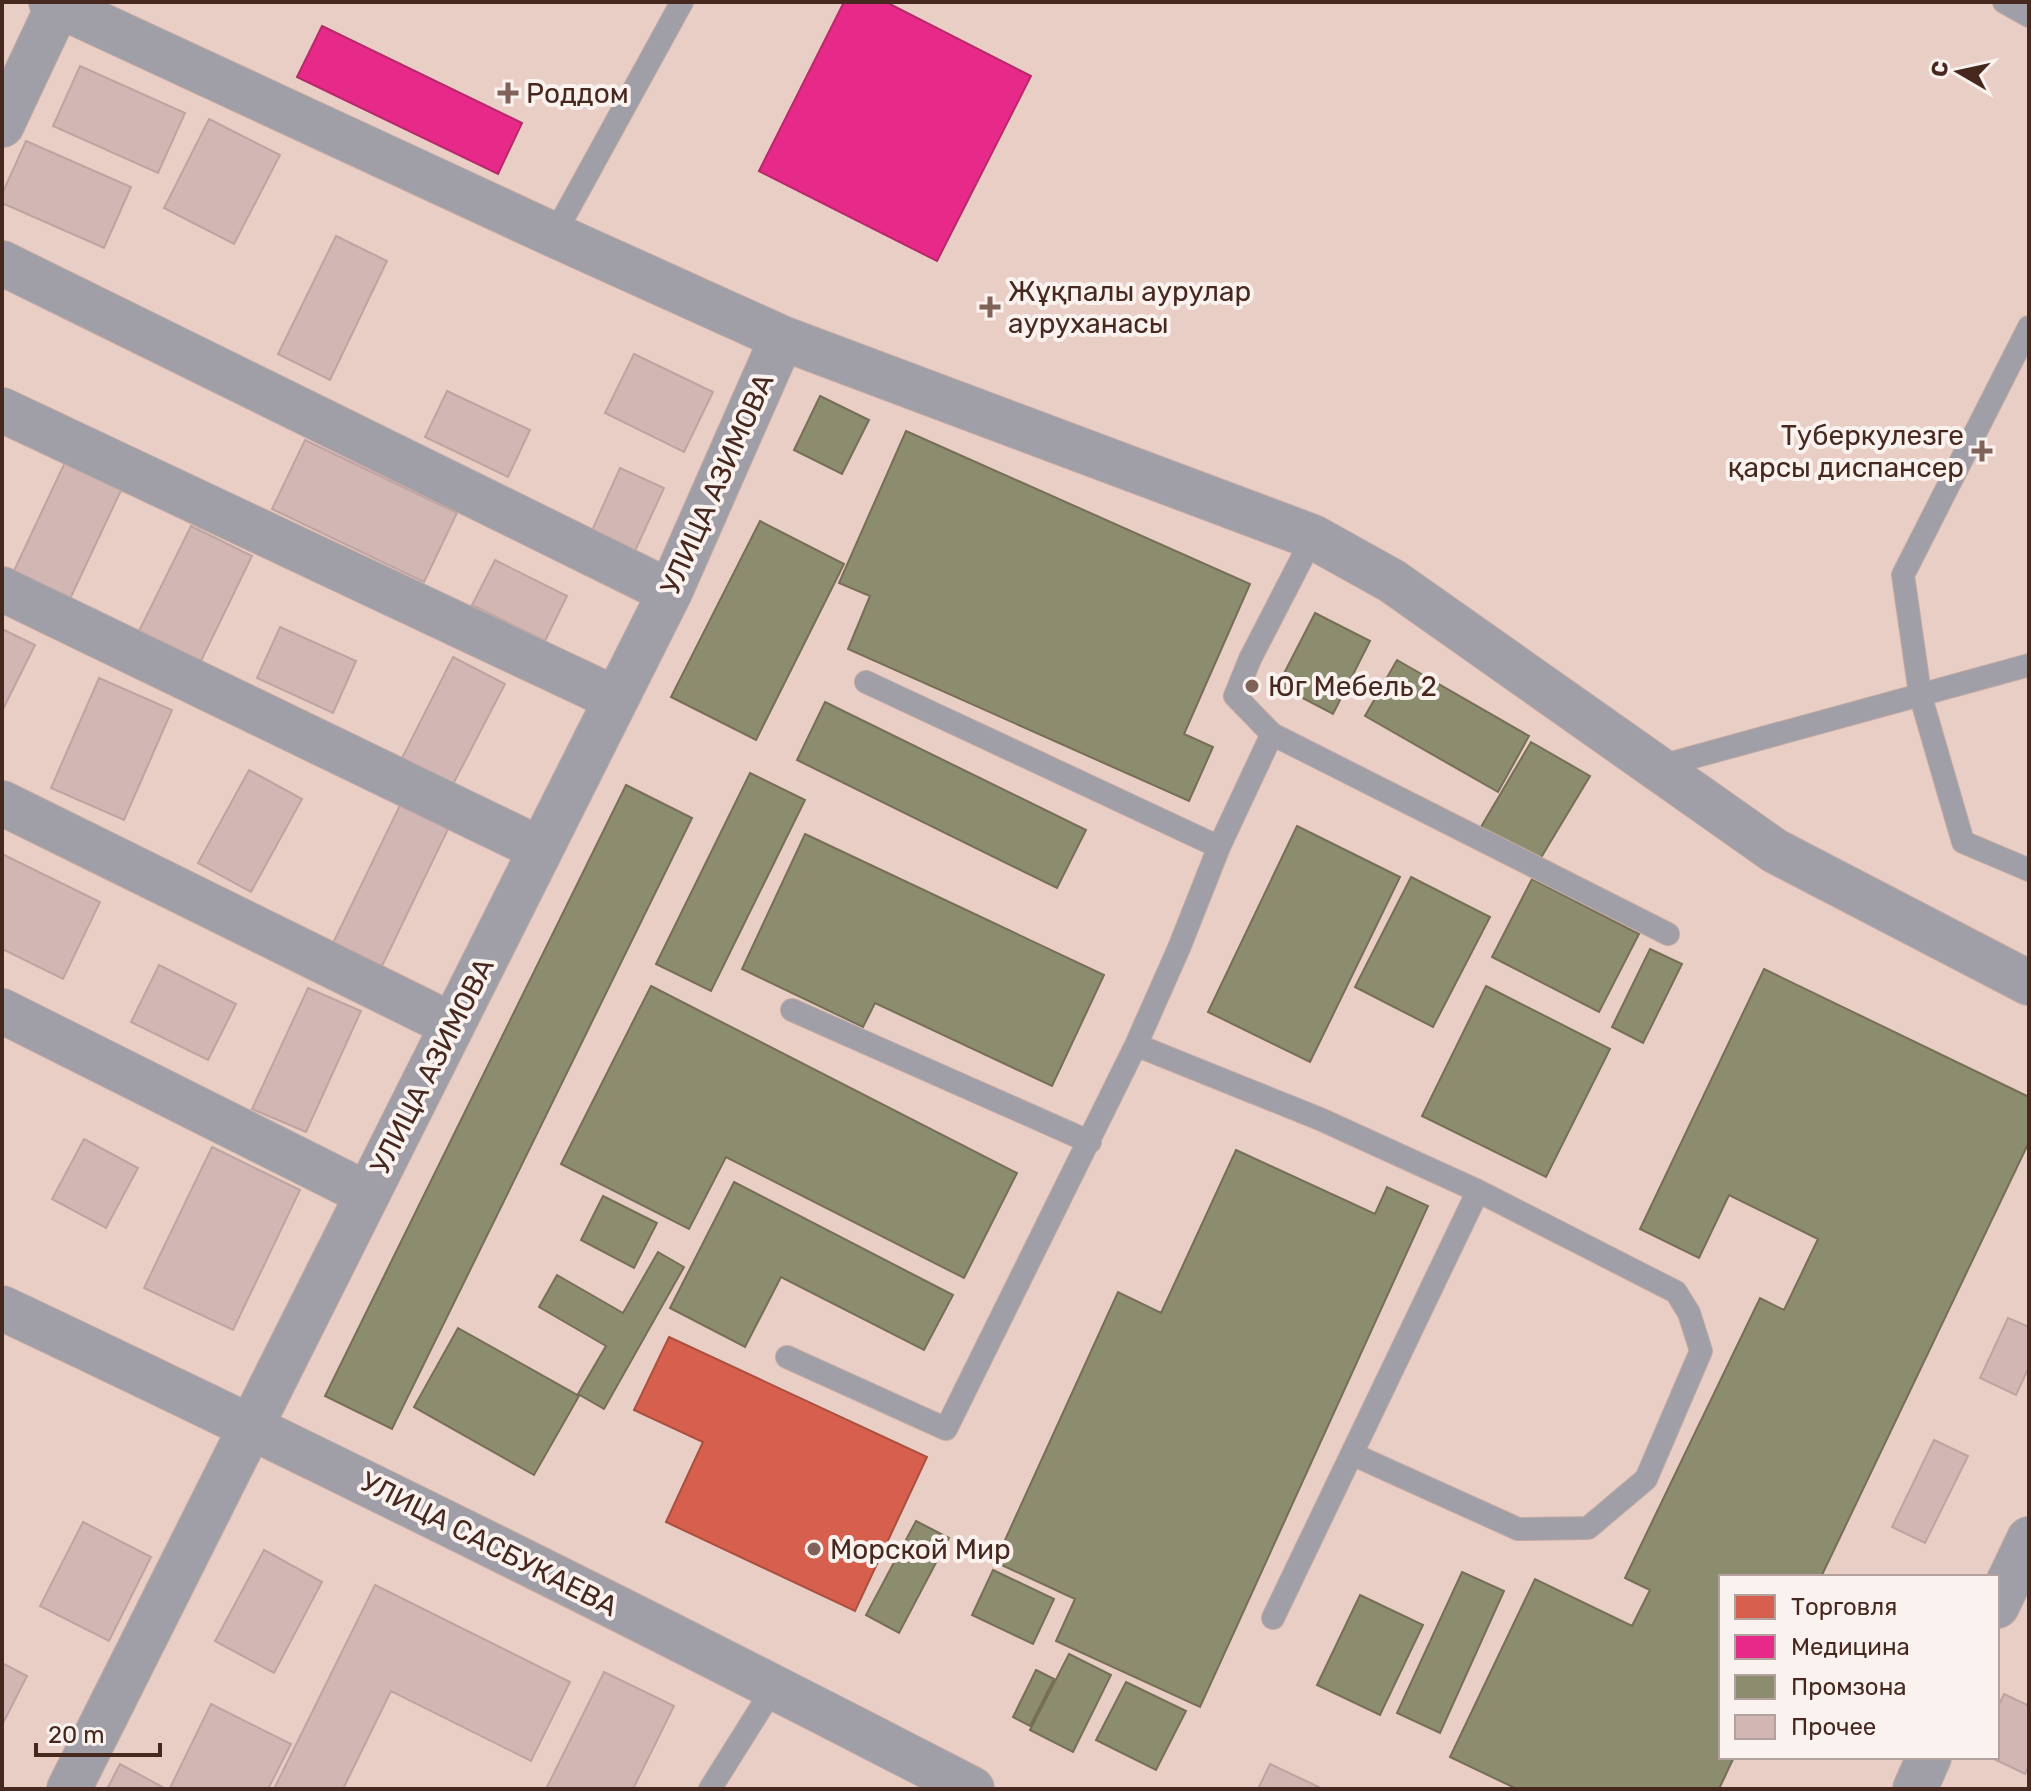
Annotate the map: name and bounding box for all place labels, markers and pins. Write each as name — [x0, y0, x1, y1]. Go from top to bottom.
place label: Роддом — [526, 77, 629, 110]
marker: Роддом — [497, 82, 519, 104]
place label: Жұқпалы аурулар ауруханасы — [1008, 275, 1251, 340]
marker: Жұқпалы аурулар ауруханасы — [979, 296, 1001, 318]
place label: Туберкулезге қарсы диспансер — [1728, 419, 1964, 484]
marker: Туберкулезге қарсы диспансер — [1971, 440, 1993, 462]
place label: Юг Мебель 2 — [1268, 670, 1437, 703]
marker: Юг Мебель 2 — [1243, 677, 1261, 695]
place label: Морской Мир — [830, 1533, 1011, 1566]
marker: Морской Мир — [805, 1540, 823, 1558]

